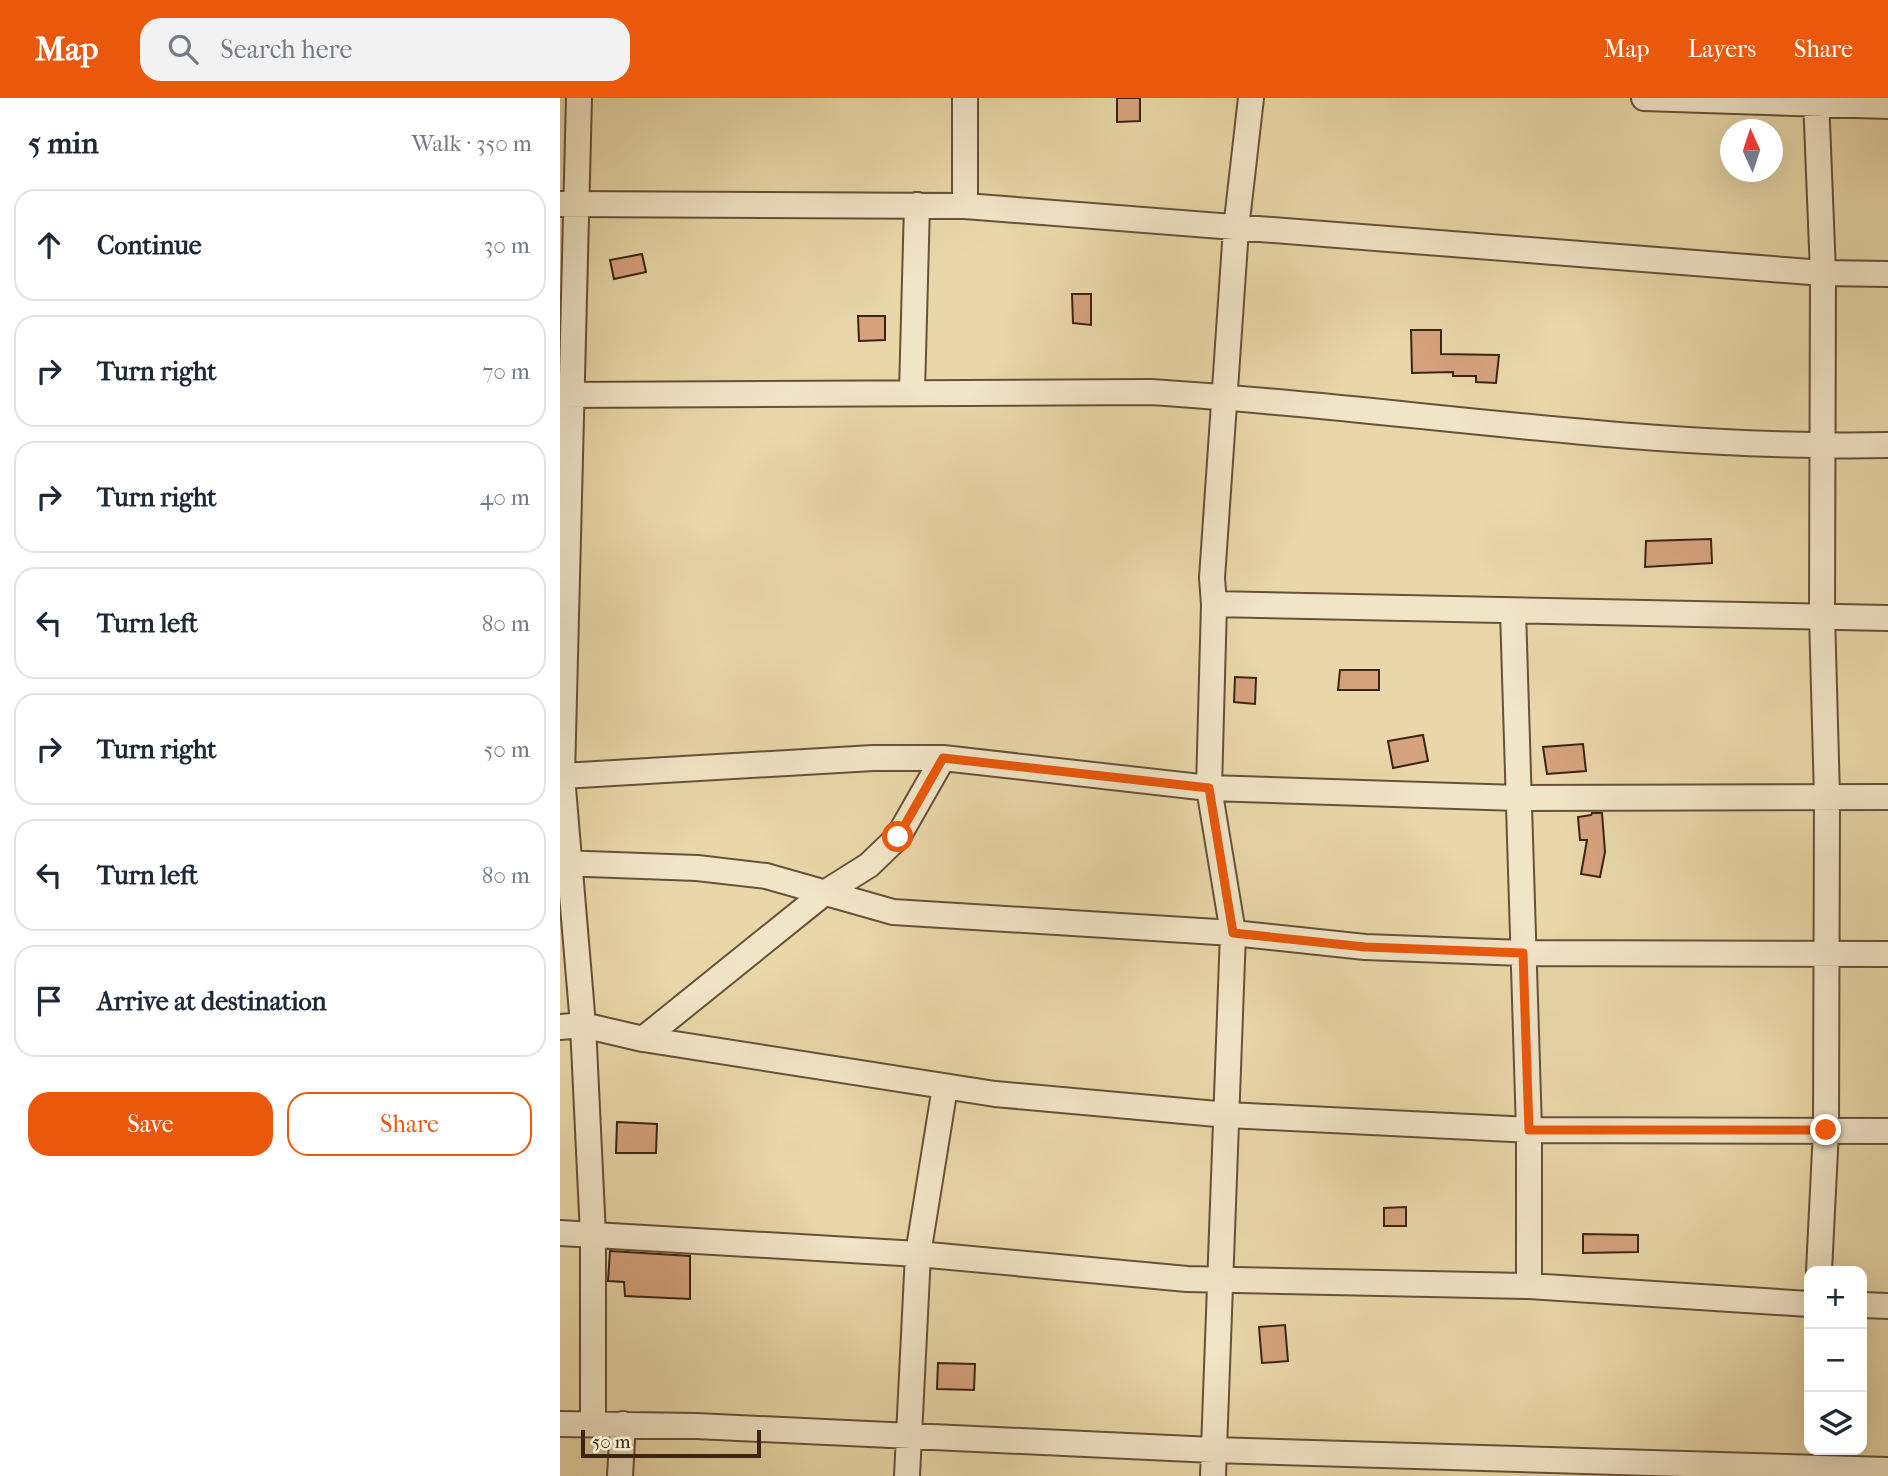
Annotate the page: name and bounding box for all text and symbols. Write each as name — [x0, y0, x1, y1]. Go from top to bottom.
search box — [140, 18, 630, 81]
text: Map — [35, 30, 98, 69]
icon: search — [164, 30, 202, 68]
text: Search here — [220, 34, 352, 65]
text: Map — [1604, 35, 1650, 63]
text: Layers — [1688, 35, 1756, 63]
text: Share — [1794, 35, 1853, 63]
north arrow — [1720, 119, 1783, 182]
text: 5 min — [28, 126, 99, 161]
text: Walk · 350 m — [412, 130, 532, 157]
icon: ahead — [30, 226, 68, 264]
text: Continue — [97, 230, 202, 261]
text: 30 m — [484, 232, 530, 259]
icon: right — [30, 352, 68, 390]
text: Turn right — [97, 356, 217, 387]
text: 70 m — [482, 358, 530, 385]
icon: right — [30, 478, 68, 516]
text: Turn right — [97, 482, 217, 513]
text: 40 m — [480, 484, 530, 511]
icon: left — [30, 604, 68, 642]
text: Turn left — [97, 608, 198, 639]
text: 80 m — [482, 610, 530, 637]
icon: right — [30, 730, 68, 768]
text: Turn right — [97, 734, 217, 765]
text: 50 m — [483, 736, 530, 763]
route start — [882, 821, 913, 852]
icon: left — [30, 856, 68, 894]
text: Turn left — [97, 860, 198, 891]
text: 80 m — [482, 862, 530, 889]
icon: arrive — [30, 982, 68, 1020]
text: Arrive at destination — [97, 986, 327, 1017]
button: Save — [28, 1092, 273, 1156]
button: Share — [287, 1092, 532, 1156]
route end — [1810, 1114, 1841, 1145]
map controls — [1804, 1266, 1867, 1455]
button: + — [1804, 1266, 1867, 1329]
button: − — [1804, 1329, 1867, 1392]
button: layers — [1804, 1392, 1867, 1455]
scale bar — [581, 1427, 761, 1459]
text: 50 m — [592, 1431, 631, 1453]

